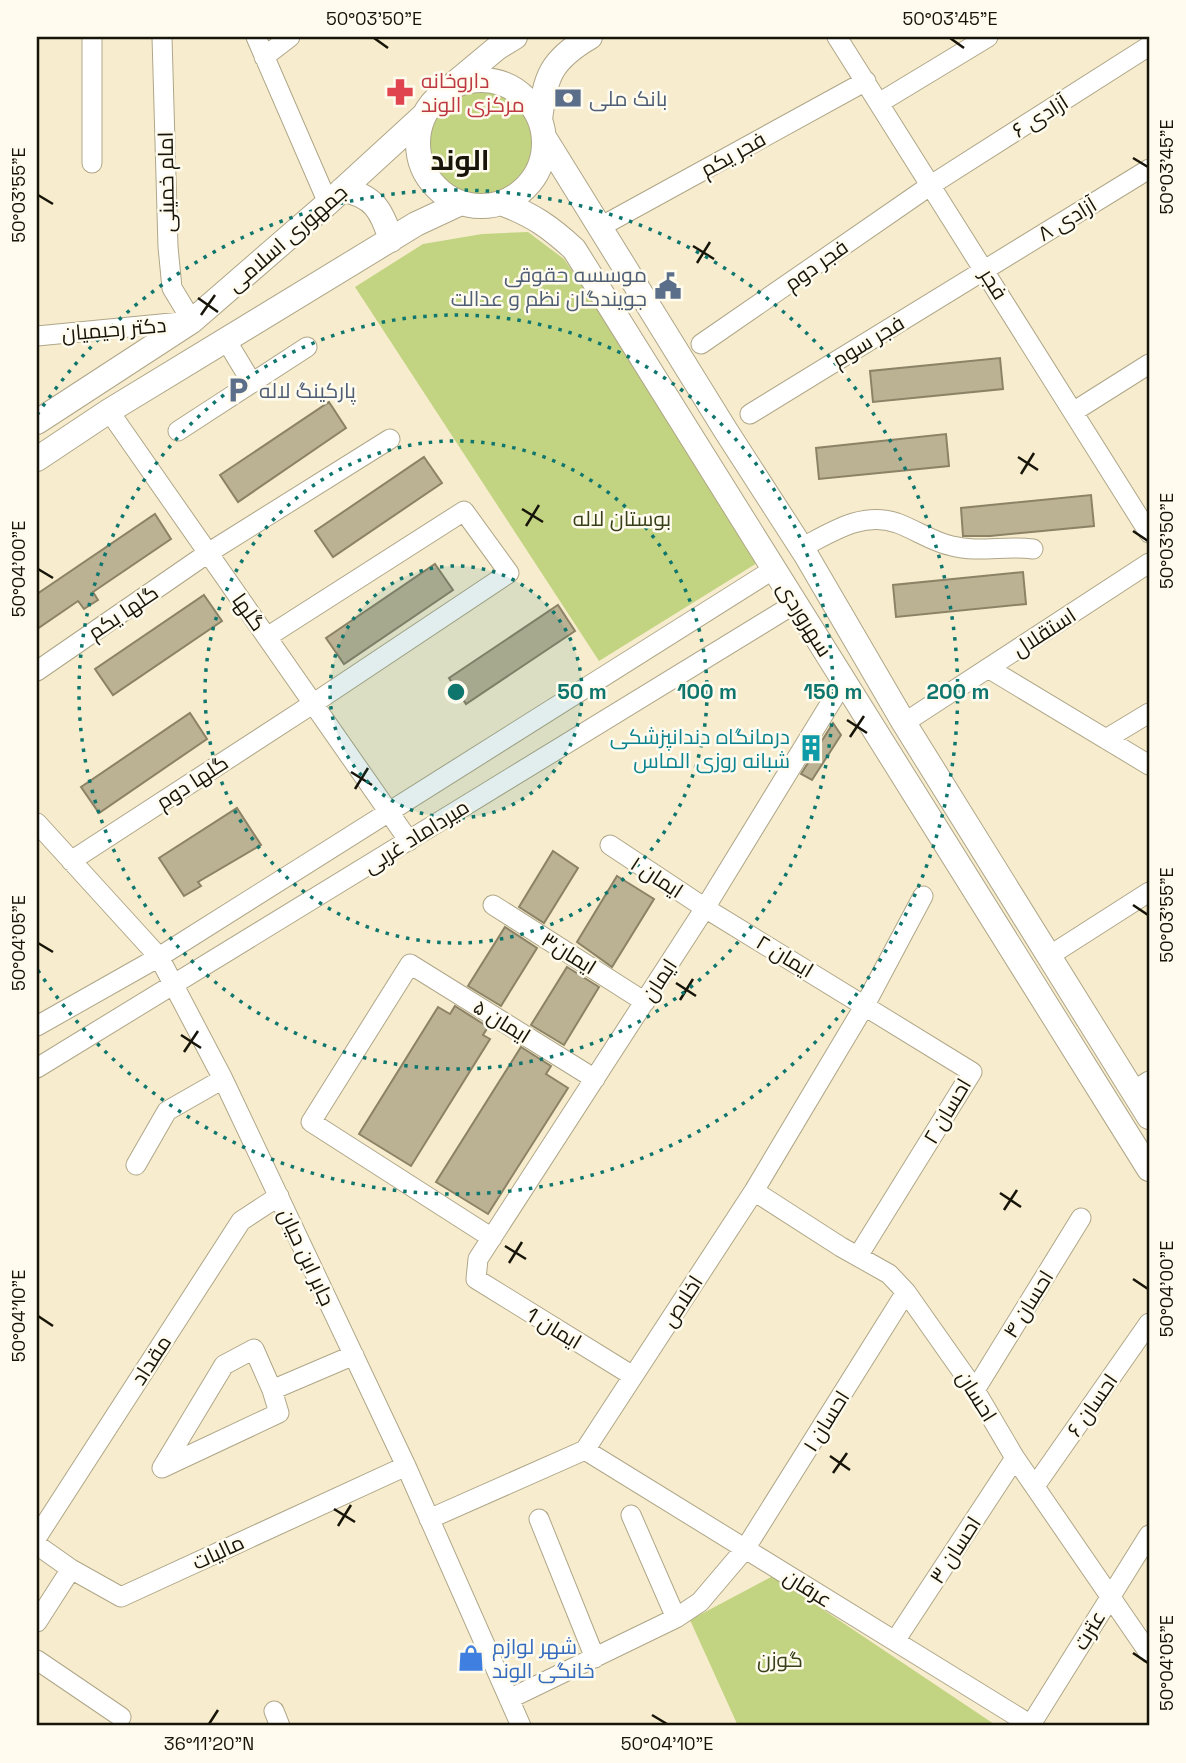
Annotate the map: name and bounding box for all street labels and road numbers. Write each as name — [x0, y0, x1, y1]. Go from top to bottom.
street label: آزادی ۶ — [1007, 88, 1073, 144]
street label: فجر یکم — [696, 125, 771, 184]
street label: امام خمینی — [152, 131, 181, 233]
street label: جمهوری اسلامی — [221, 178, 353, 298]
street label: آزادی ۸ — [1032, 191, 1102, 247]
street label: فجر دوم — [779, 233, 854, 297]
street label: فجر — [974, 263, 1014, 305]
street label: فجر سوم — [827, 309, 910, 374]
street label: دکتر رحیمیان — [61, 311, 167, 347]
street label: سهروردی — [771, 576, 839, 662]
street label: گلها یکم — [83, 579, 164, 646]
street label: گلها — [226, 588, 272, 636]
street label: استقلال — [1007, 601, 1081, 663]
street label: گلها دوم — [151, 749, 234, 816]
street label: میرداماد غربی — [358, 793, 474, 879]
street label: ایمان ۱ — [626, 850, 688, 904]
street label: ایمان۳ — [536, 926, 602, 980]
street label: ایمان ۲ — [751, 928, 819, 984]
street label: ایمان — [635, 954, 683, 1006]
street label: ایمان ۵ — [468, 993, 536, 1049]
street label: احسان ۲ — [917, 1073, 977, 1149]
street label: جابر ابن حیان — [273, 1204, 341, 1310]
street label: احسان ۴ — [997, 1265, 1059, 1343]
street label: اخلاص — [655, 1270, 709, 1332]
street label: ایمان 1 — [521, 1301, 587, 1355]
street label: مقداد — [125, 1330, 177, 1390]
street label: احسان — [951, 1365, 1003, 1427]
street label: احسان ۶ — [1061, 1368, 1123, 1442]
street label: احسان ۱ — [797, 1385, 855, 1457]
street label: احسان ۳ — [923, 1511, 987, 1589]
street label: مالیات — [188, 1528, 248, 1576]
street label: عرفان — [779, 1563, 837, 1613]
street label: عترت — [1067, 1605, 1111, 1655]

